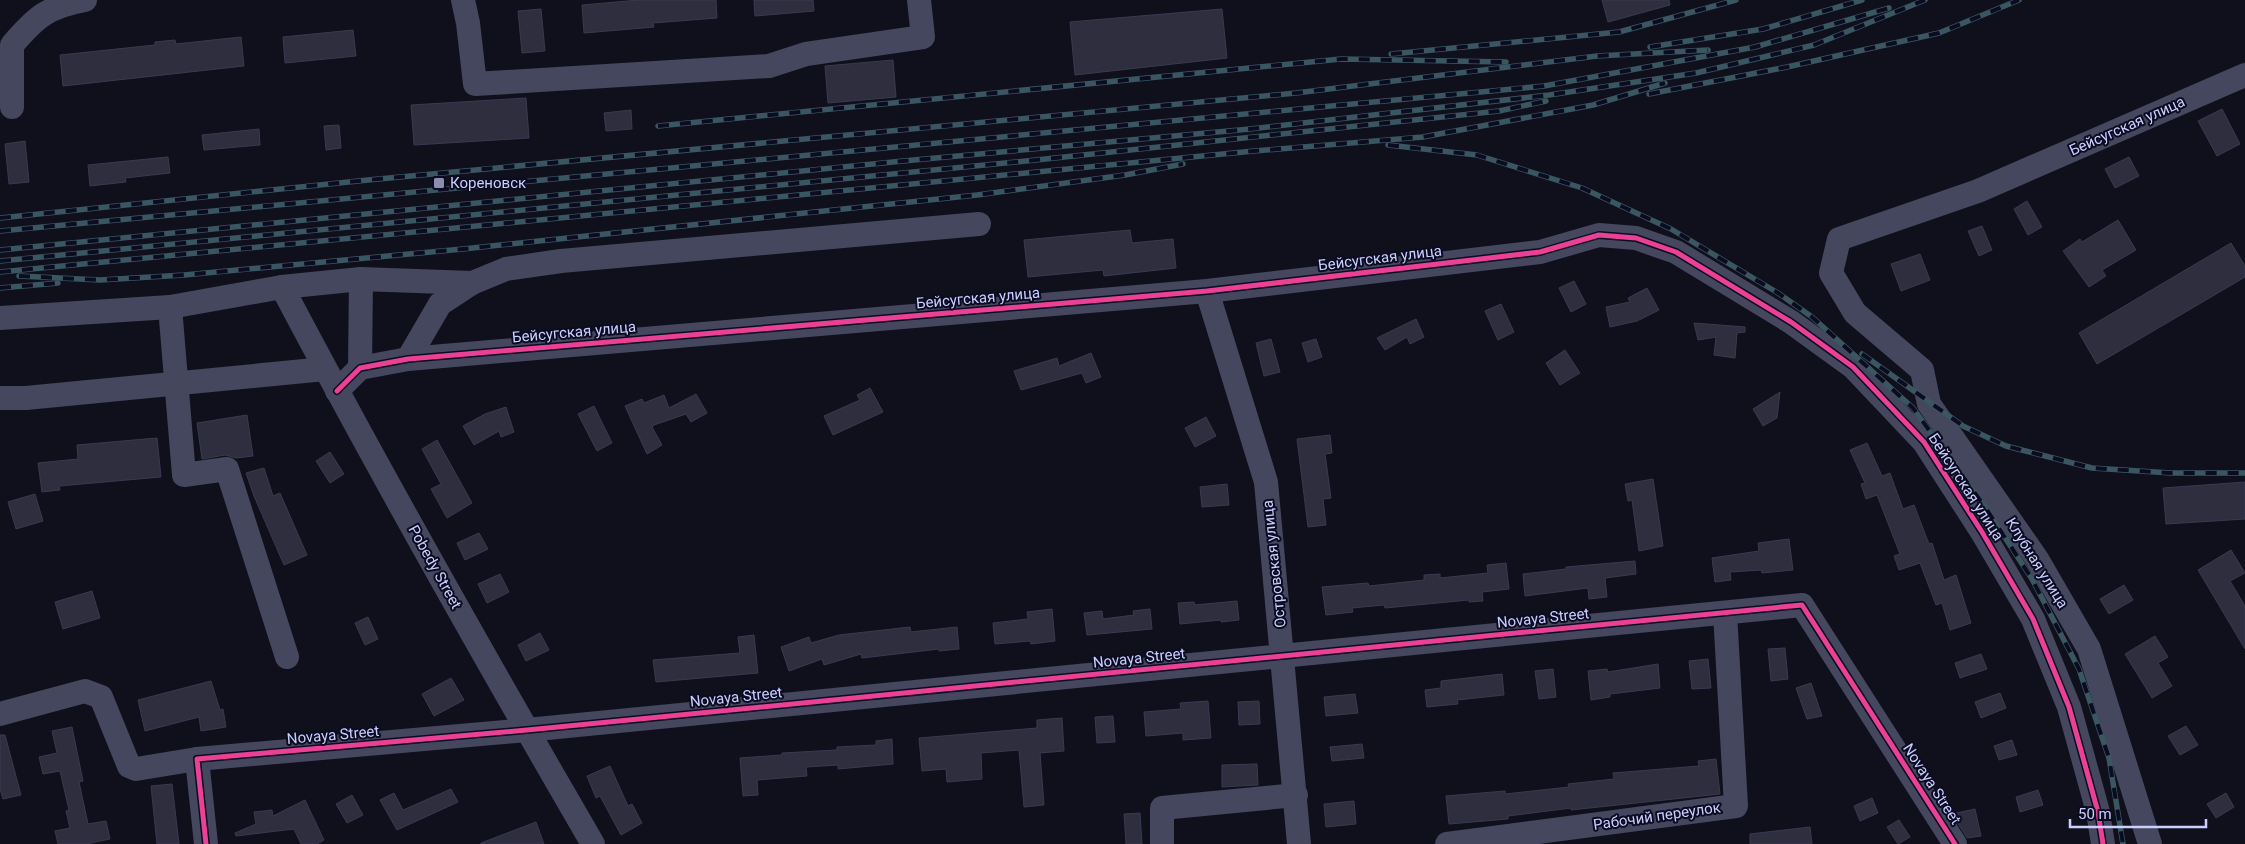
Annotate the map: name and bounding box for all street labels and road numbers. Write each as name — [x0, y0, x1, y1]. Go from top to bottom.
street label: Бейсугская улица — [2067, 92, 2187, 160]
street label: Бейсугская улица — [1317, 241, 1443, 275]
street label: Бейсугская улица — [915, 284, 1041, 312]
street label: Бейсугская улица — [511, 318, 637, 346]
street label: Бейсугская улица — [1925, 430, 2007, 544]
street label: Островская улица — [1258, 499, 1290, 629]
street label: Клубная улица — [2002, 514, 2072, 612]
street label: Pobedy Street — [405, 522, 465, 612]
street label: Novaya Street — [1496, 604, 1590, 632]
street label: Novaya Street — [1092, 644, 1186, 672]
street label: Novaya Street — [689, 683, 783, 711]
street label: Novaya Street — [286, 722, 380, 748]
street label: Novaya Street — [1899, 740, 1965, 828]
street label: Рабочий переулок — [1592, 798, 1722, 834]

